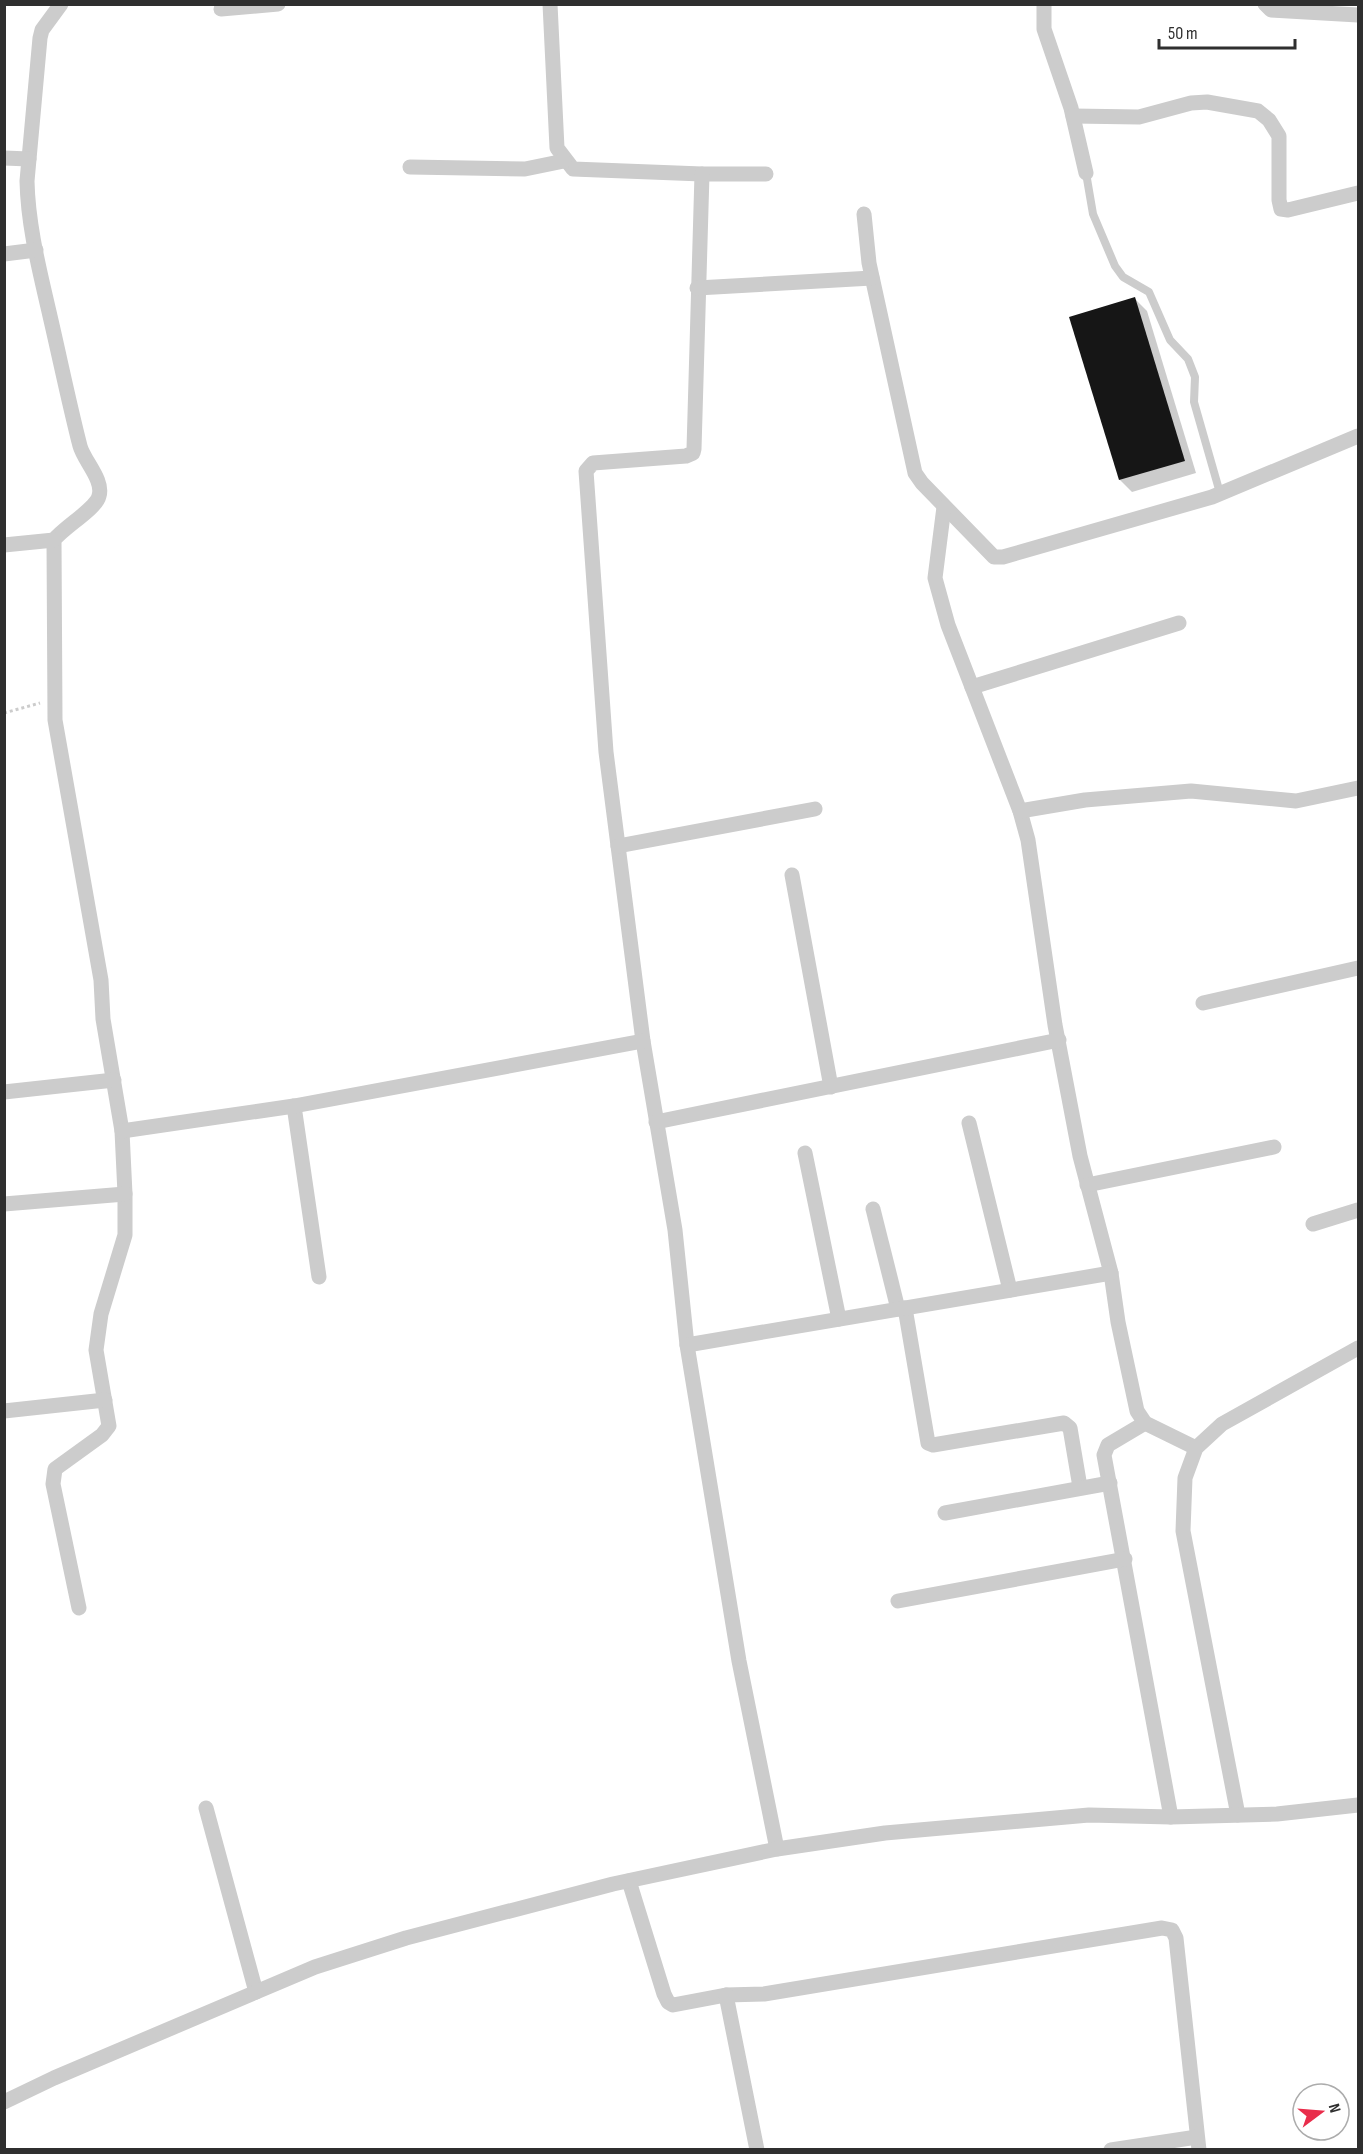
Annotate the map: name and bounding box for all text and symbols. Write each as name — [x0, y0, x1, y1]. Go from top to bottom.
scale bar — [1159, 12, 1296, 50]
text: 50 m — [1168, 23, 1198, 44]
north arrow — [1291, 2082, 1351, 2142]
text: N — [1324, 2102, 1344, 2115]

